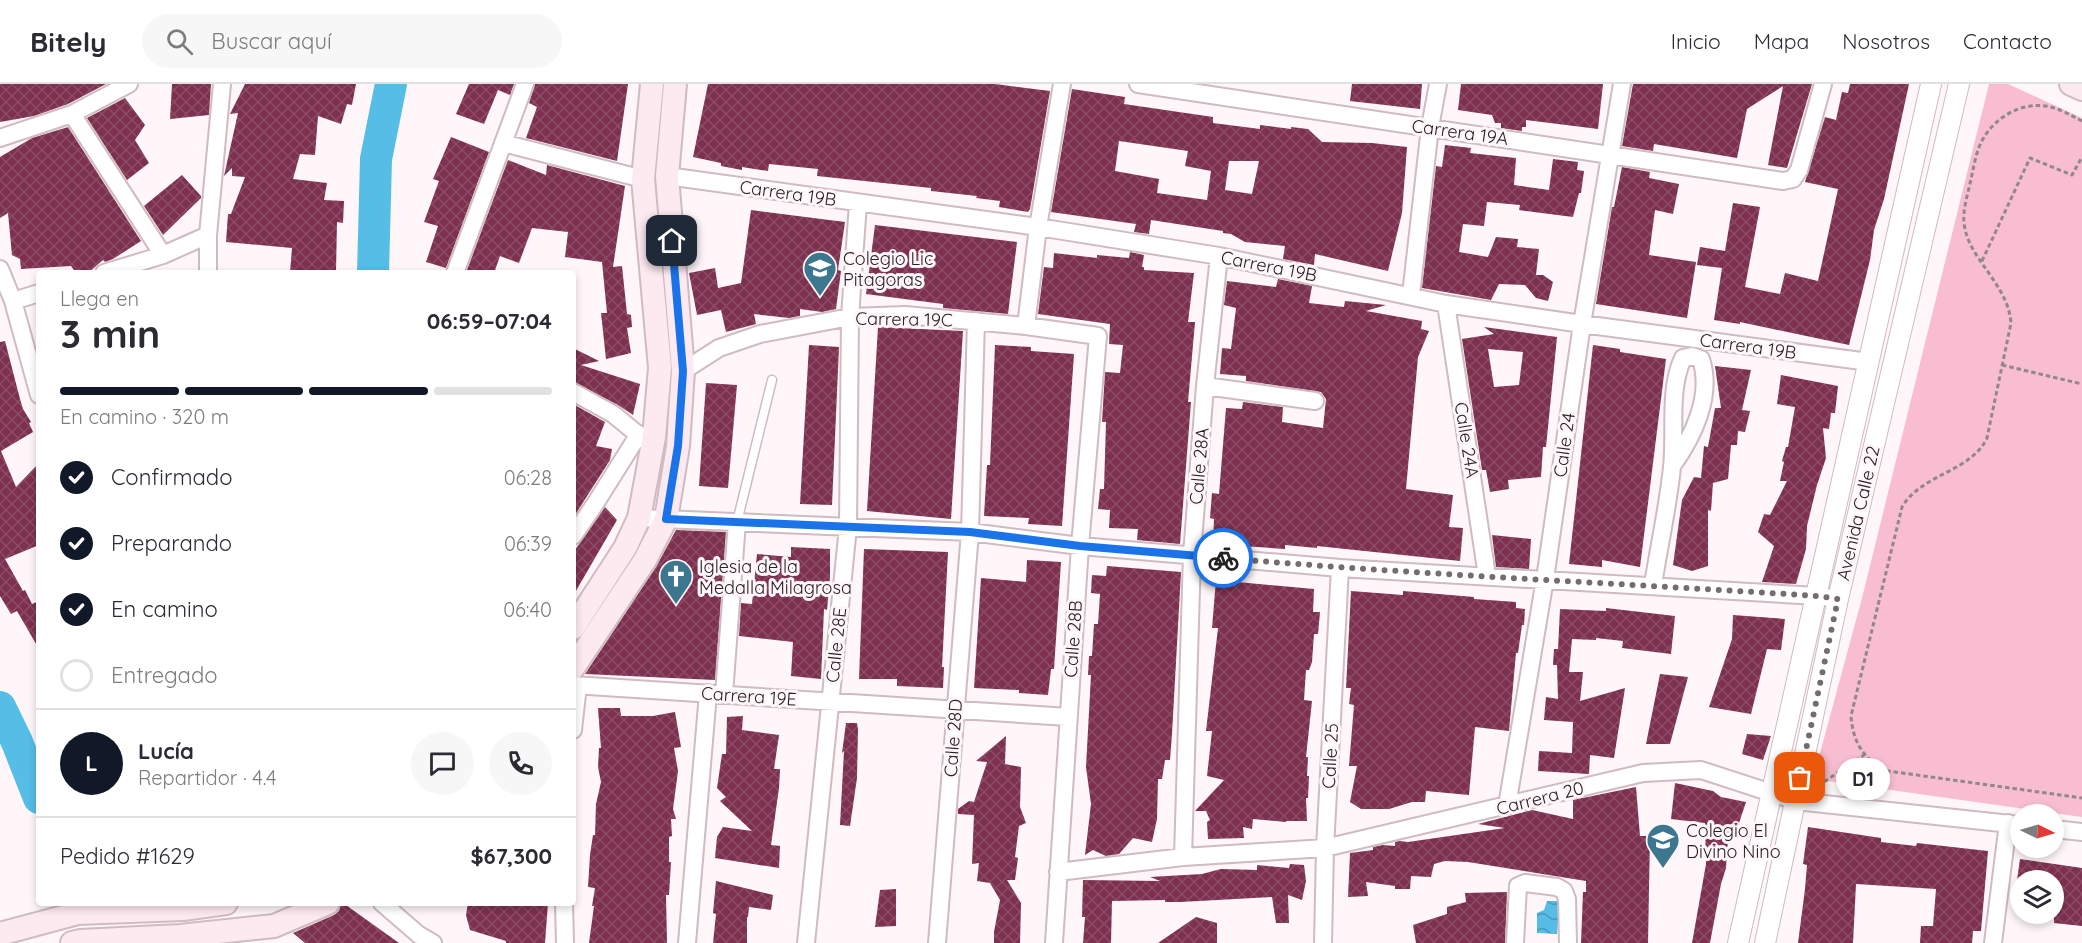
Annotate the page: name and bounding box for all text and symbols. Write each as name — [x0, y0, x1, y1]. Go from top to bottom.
search box — [142, 14, 562, 68]
text: Bitely — [30, 24, 106, 59]
icon: search — [163, 25, 196, 58]
text: Buscar aquí — [211, 27, 332, 55]
text: Inicio — [1671, 28, 1721, 54]
text: Mapa — [1754, 28, 1809, 54]
text: Nosotros — [1842, 28, 1930, 54]
text: Contacto — [1963, 28, 2052, 54]
street label: Carrera 19A — [1410, 114, 1510, 150]
street label: Carrera 19B — [738, 175, 838, 211]
pin — [646, 215, 697, 266]
icon: home — [655, 224, 688, 257]
street label: Carrera 19B — [1219, 245, 1319, 287]
place label: Colegio Lic Pitagoras — [843, 247, 933, 291]
school or university icon: Colegio Lic Pitagoras — [802, 250, 838, 297]
text: Llega en — [60, 286, 139, 311]
text: 06:59–07:04 — [427, 307, 552, 335]
street label: Carrera 19C — [855, 307, 953, 331]
text: 3 min — [60, 309, 160, 358]
street label: Carrera 19B — [1698, 328, 1798, 364]
street label: Calle 24A — [1450, 400, 1484, 480]
text: En camino · 320 m — [60, 404, 229, 429]
street label: Calle 24 — [1548, 411, 1580, 479]
street label: Calle 28A — [1184, 426, 1214, 505]
street label: Avenida Calle 22 — [1831, 443, 1885, 583]
icon: check — [60, 461, 93, 494]
text: Confirmado — [111, 463, 232, 491]
text: 06:28 — [504, 465, 552, 490]
icon: check — [60, 527, 93, 560]
courier — [1193, 528, 1253, 588]
text: Preparando — [111, 529, 232, 557]
text: 06:39 — [504, 531, 552, 556]
icon: bike — [1207, 542, 1240, 575]
place label: Iglesia de la Medalla Milagrosa — [699, 555, 852, 599]
church icon: Iglesia de la Medalla Milagrosa — [658, 558, 694, 605]
icon: check — [60, 593, 93, 626]
text: En camino — [111, 595, 218, 623]
text: 06:40 — [503, 597, 552, 622]
street label: Calle 28B — [1059, 600, 1087, 678]
street label: Calle 28E — [821, 606, 851, 684]
text: Entregado — [111, 661, 218, 689]
street label: Carrera 19E — [700, 681, 798, 711]
street label: Calle 28D — [939, 698, 967, 778]
street label: Calle 25 — [1317, 723, 1343, 789]
button: chat — [411, 732, 474, 795]
button: phone — [489, 732, 552, 795]
text: Lucía — [138, 737, 194, 765]
text: L — [85, 749, 98, 777]
pin — [1774, 752, 1825, 803]
callout: D1 — [1836, 757, 1890, 799]
icon: bag — [1783, 761, 1816, 794]
text: Repartidor · 4.4 — [138, 765, 276, 790]
text: D1 — [1852, 766, 1874, 791]
street label: Carrera 20 — [1494, 776, 1586, 820]
north arrow — [2010, 804, 2064, 858]
map controls — [2010, 804, 2064, 924]
place label: Colegio El Divino Nino — [1686, 819, 1781, 863]
school or university icon: Colegio El Divino Nino — [1645, 822, 1681, 869]
text: Pedido #1629 — [60, 842, 195, 870]
text: $67,300 — [470, 842, 552, 870]
button: layers — [2010, 870, 2064, 924]

